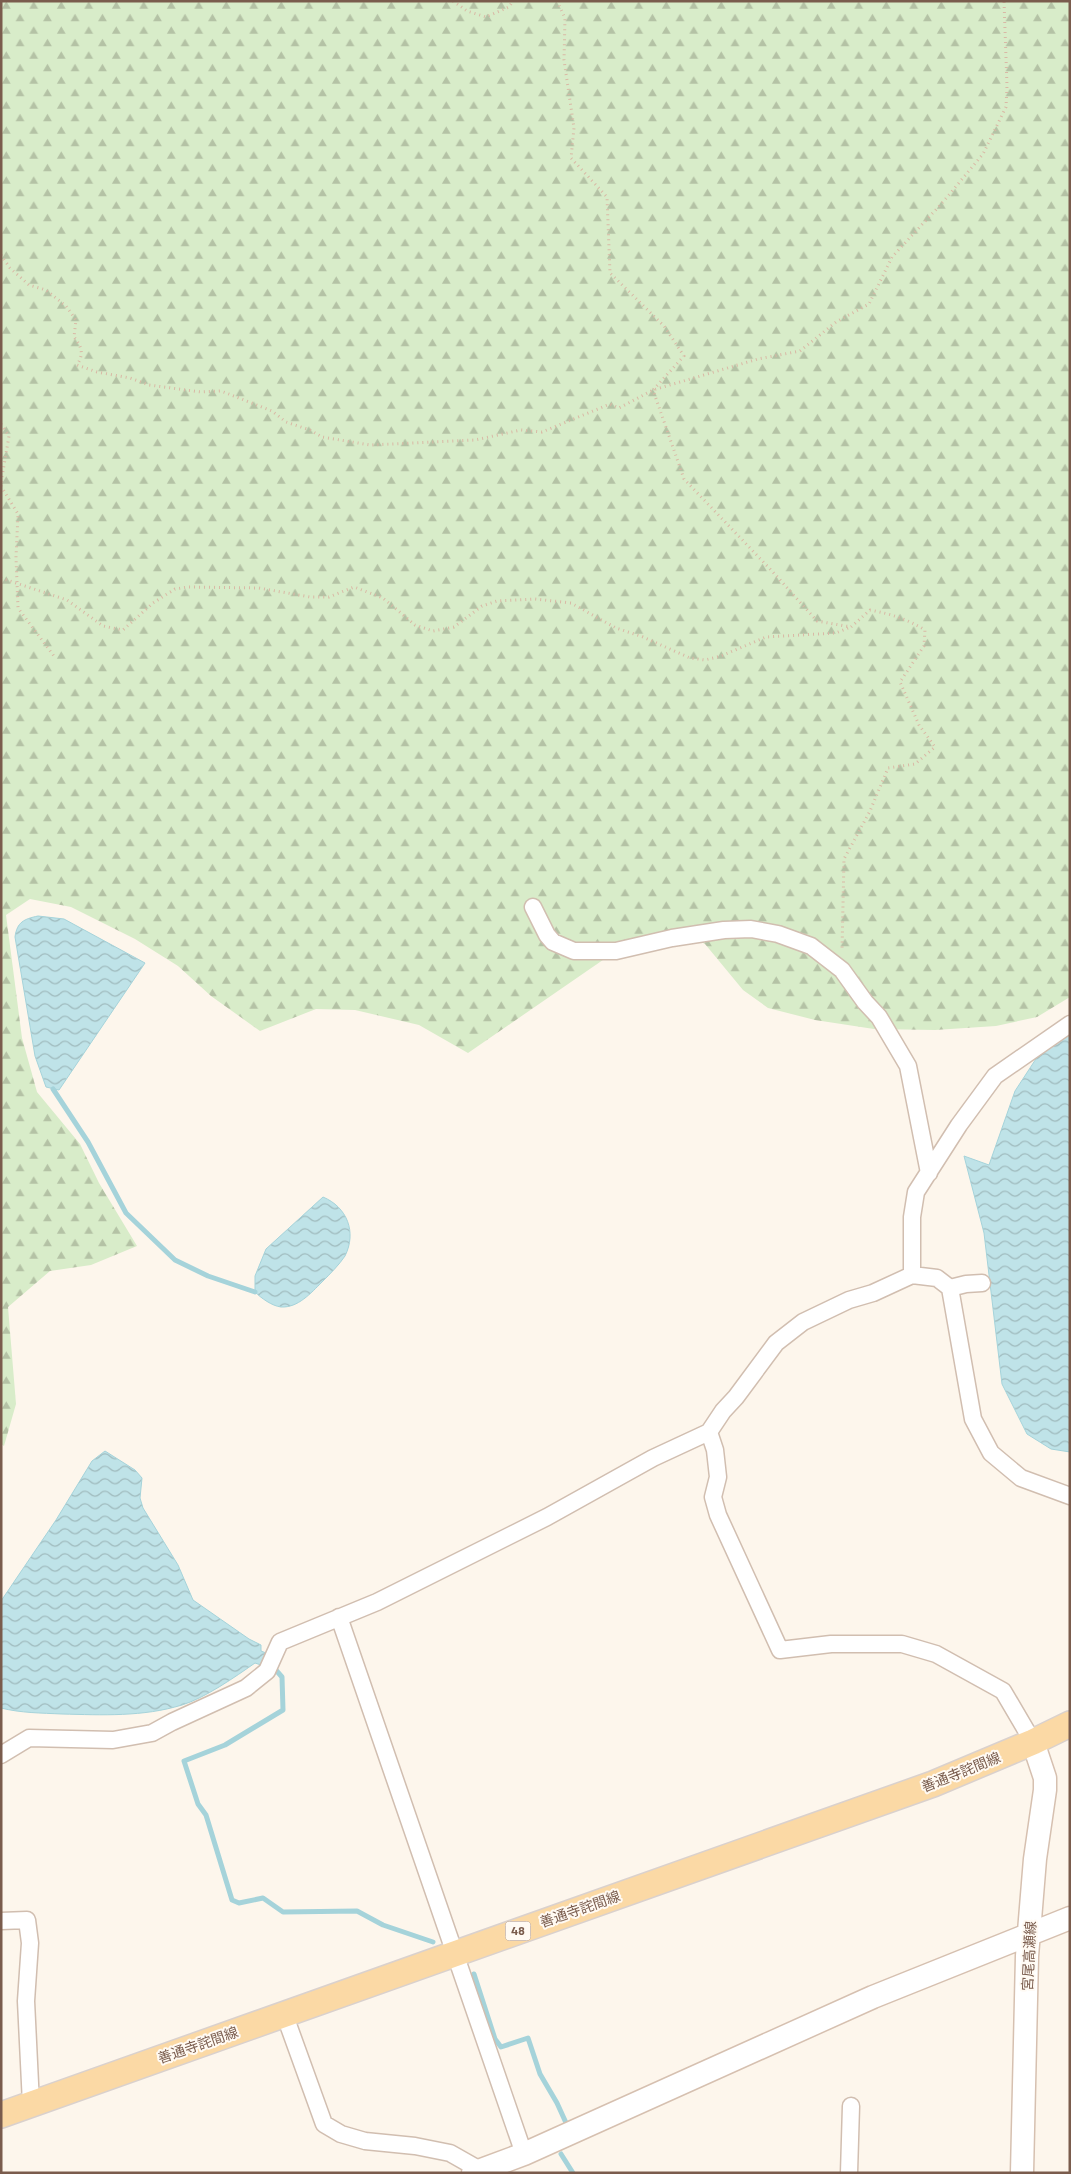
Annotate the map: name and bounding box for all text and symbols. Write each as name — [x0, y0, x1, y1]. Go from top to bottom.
street label: 善通寺詫間線 — [919, 1748, 1003, 1795]
street label: 善通寺詫間線 — [537, 1887, 622, 1930]
street label: 宮尾高瀬線 — [1018, 1921, 1039, 1991]
road number: 48 — [506, 1922, 530, 1940]
street label: 善通寺詫間線 — [155, 2023, 240, 2066]

